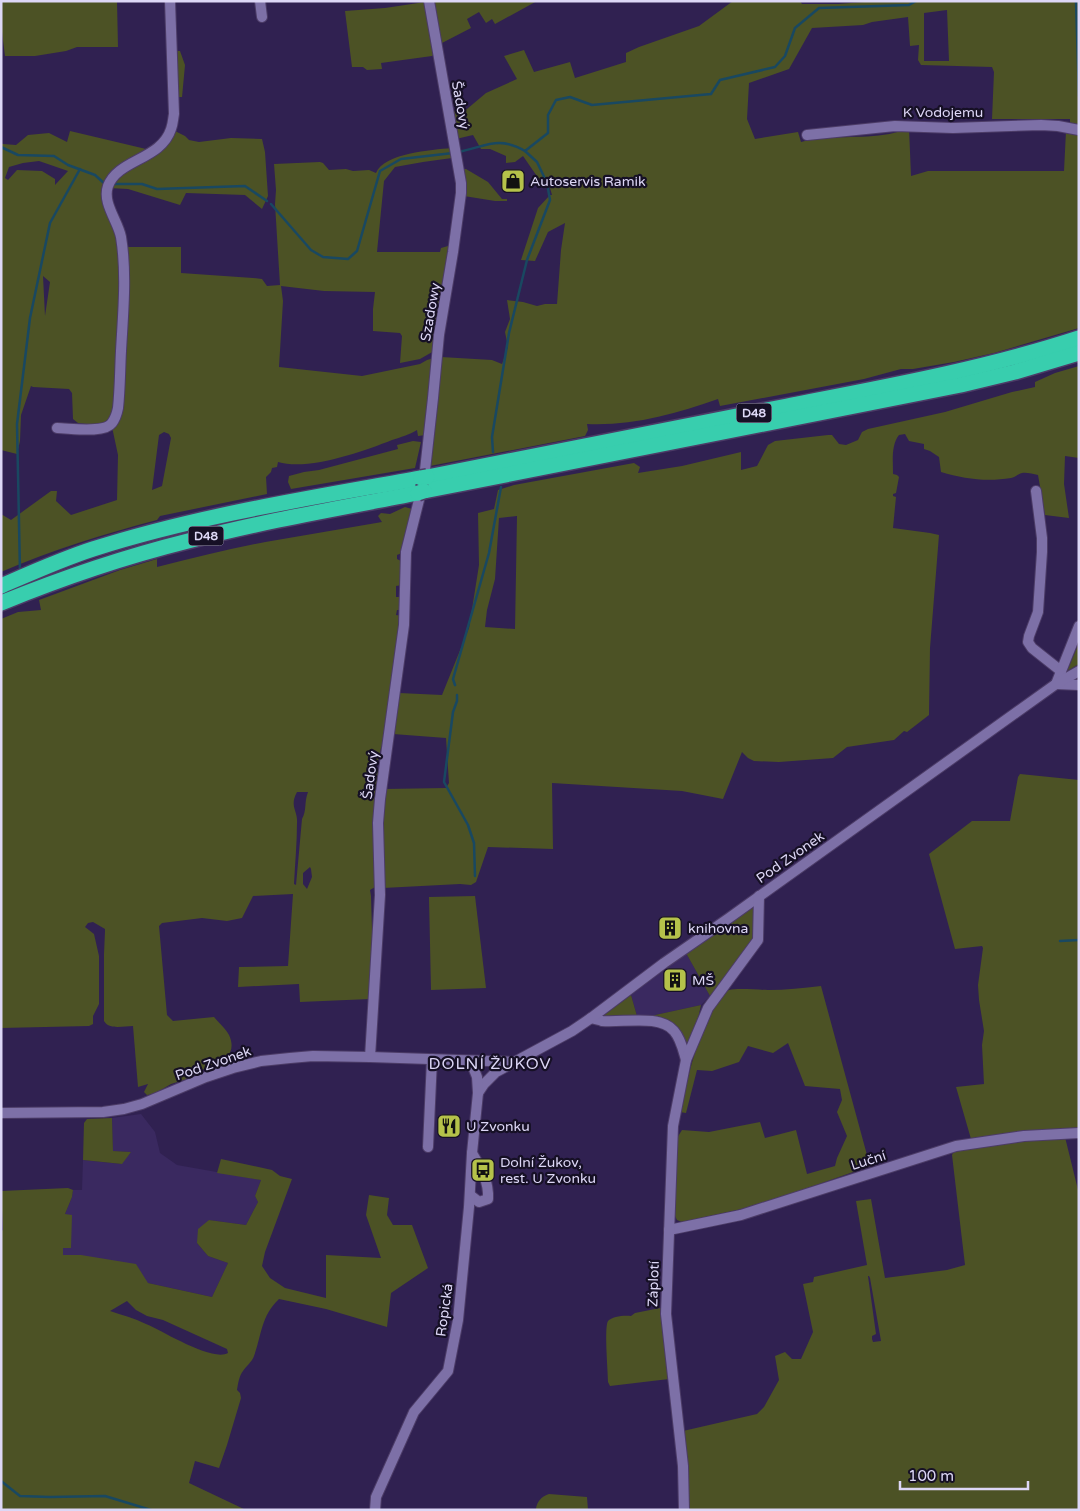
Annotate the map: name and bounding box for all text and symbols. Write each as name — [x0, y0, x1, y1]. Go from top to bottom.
street label: Šadový — [448, 80, 473, 131]
street label: K Vodojemu — [903, 104, 983, 121]
shop icon: Autoservis Ramik — [500, 168, 526, 194]
place label: Autoservis Ramik — [530, 173, 646, 190]
street label: Szadowy — [417, 281, 444, 343]
road number: D48 — [736, 403, 772, 422]
road number: D48 — [188, 526, 224, 546]
street label: Šadový — [359, 749, 382, 800]
street label: Pod Zvonek — [753, 828, 828, 887]
building icon: knihovna — [657, 915, 683, 941]
place label: knihovna — [688, 920, 748, 937]
building icon: MŠ — [662, 967, 688, 993]
place label: MŠ — [692, 972, 715, 989]
street label: Pod Zvonek — [173, 1042, 254, 1084]
district label: DOLNÍ ŽUKOV — [428, 1054, 552, 1074]
restaurant icon: U Zvonku — [436, 1113, 462, 1139]
place label: U Zvonku — [466, 1118, 530, 1135]
street label: Luční — [848, 1147, 888, 1174]
place label: Dolní Žukov, rest. U Zvonku — [500, 1154, 596, 1187]
bus stop icon: Dolní Žukov, rest. U Zvonku — [470, 1157, 496, 1183]
street label: Záplotí — [644, 1260, 663, 1308]
street label: Ropická — [432, 1282, 457, 1338]
scale bar — [900, 1458, 1028, 1490]
text: 100 m — [908, 1467, 954, 1485]

